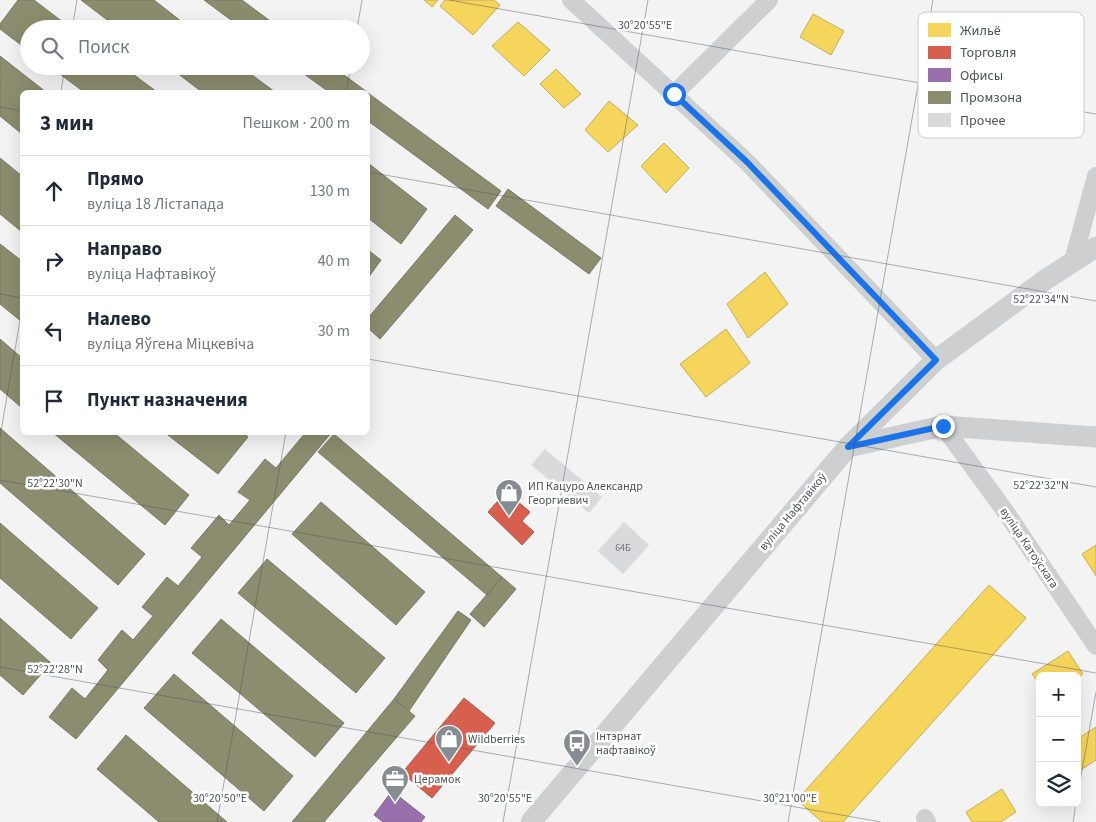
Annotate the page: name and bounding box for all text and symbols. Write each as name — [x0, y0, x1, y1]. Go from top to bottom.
legend — [918, 12, 1084, 138]
text: 30°20'55"E — [618, 17, 672, 34]
search box — [20, 20, 370, 75]
text: Жильё — [960, 21, 1001, 41]
icon: search — [38, 34, 66, 62]
text: Поиск — [78, 34, 129, 61]
text: Торговля — [960, 43, 1016, 63]
text: Офисы — [960, 66, 1003, 86]
route start — [663, 83, 686, 106]
text: Промзона — [960, 88, 1022, 108]
text: 3 мин — [40, 108, 94, 138]
text: Прочее — [960, 111, 1005, 131]
text: Пешком · 200 m — [243, 112, 350, 134]
text: Прямо — [87, 166, 144, 193]
icon: ahead — [40, 177, 68, 205]
text: 130 m — [310, 180, 350, 202]
text: вуліца 18 Лістапада — [87, 193, 224, 215]
text: Направо — [87, 236, 162, 263]
icon: right — [40, 247, 68, 275]
text: 40 m — [318, 250, 350, 272]
text: вуліца Нафтавікоў — [87, 263, 216, 285]
text: 52°22'34"N — [1013, 291, 1069, 308]
text: Налево — [87, 306, 151, 333]
icon: left — [40, 317, 68, 345]
text: 30 m — [318, 320, 350, 342]
text: вуліца Яўгена Міцкевіча — [87, 333, 254, 355]
icon: arrive — [40, 387, 68, 415]
text: Пункт назначения — [87, 387, 248, 414]
route end — [932, 415, 955, 438]
street label: вуліца Нафтавікоў — [755, 469, 831, 555]
text: 52°22'30"N — [27, 475, 83, 492]
text: 52°22'32"N — [1013, 477, 1069, 494]
shop icon: ИП Кацуро Александр Георгиевич — [494, 478, 524, 517]
place label: ИП Кацуро Александр Георгиевич — [528, 478, 643, 509]
street label: вуліца Катоўскага — [996, 504, 1062, 592]
house number: 64Б — [615, 541, 631, 555]
text: 52°22'28"N — [27, 661, 83, 678]
map controls — [1036, 672, 1081, 807]
button: + — [1036, 672, 1081, 717]
button: − — [1036, 717, 1081, 762]
shop icon: Wildberries — [434, 724, 464, 763]
bus stop icon: Інтэрнат нафтавікоў — [562, 728, 592, 767]
place label: Інтэрнат нафтавікоў — [596, 728, 656, 759]
place label: Wildberries — [468, 731, 525, 748]
button: layers — [1036, 762, 1081, 807]
office icon: Церамок — [380, 764, 410, 803]
place label: Церамок — [414, 771, 460, 788]
text: 30°20'50"E — [193, 790, 247, 807]
text: 30°20'55"E — [478, 790, 532, 807]
text: 30°21'00"E — [763, 790, 817, 807]

